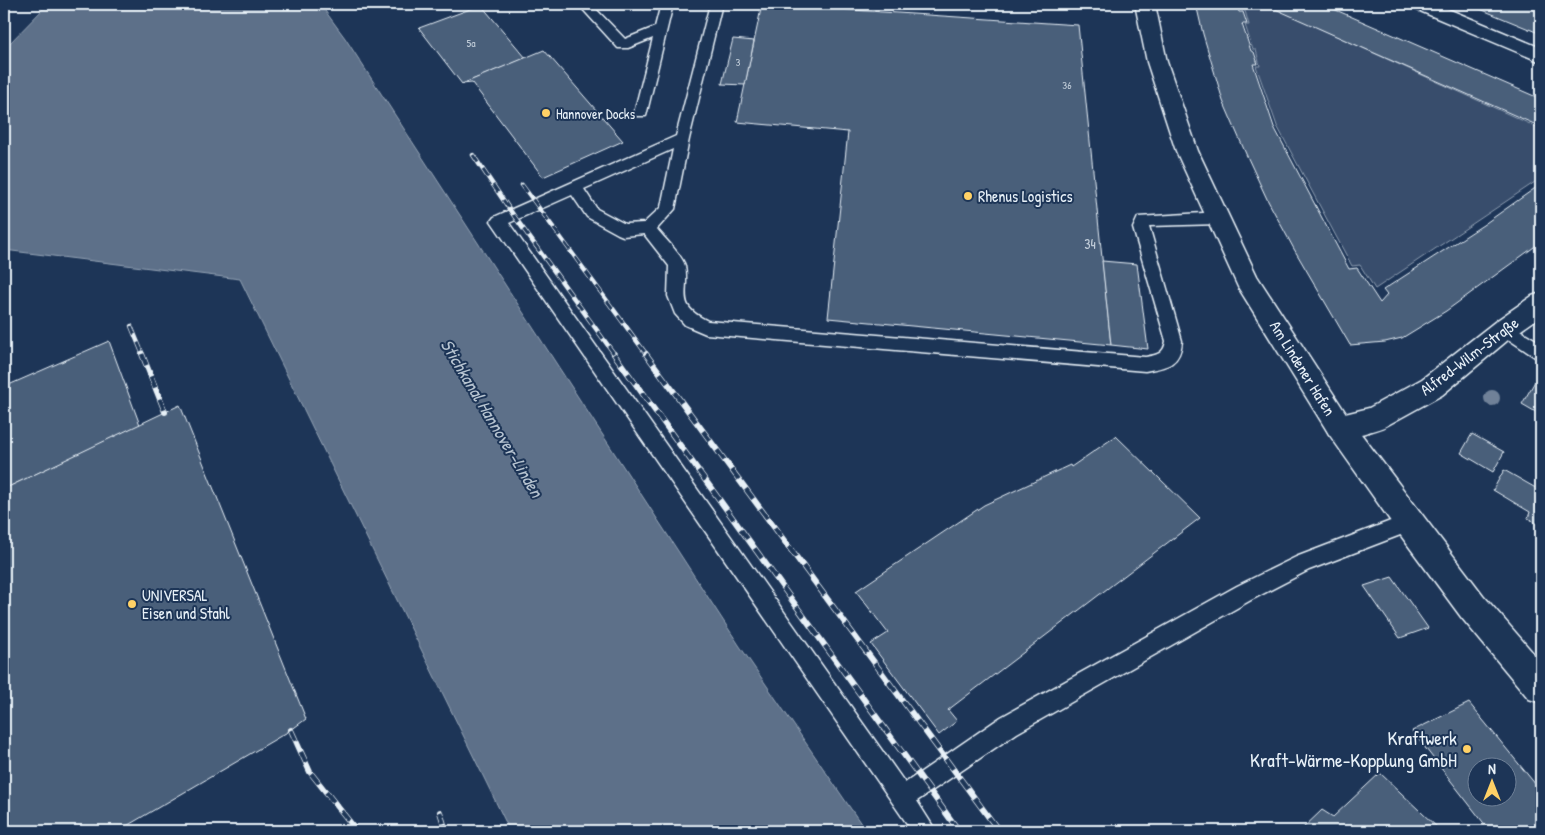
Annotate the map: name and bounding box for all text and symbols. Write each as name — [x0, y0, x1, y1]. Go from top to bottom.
house number: 5a — [467, 36, 476, 50]
house number: 3 — [736, 55, 741, 69]
house number: 36 — [1062, 78, 1072, 92]
place label: Hannover Docks — [556, 104, 635, 123]
marker: Hannover Docks — [540, 107, 552, 119]
place label: Rhenus Logistics — [978, 185, 1073, 207]
marker: Rhenus Logistics — [962, 190, 974, 202]
house number: 34 — [1084, 234, 1096, 253]
street label: Alfred-Wilm-Straße — [1415, 311, 1523, 400]
street label: Am Lindener Hafen — [1265, 316, 1341, 420]
water label: Stichkanal Hannover-Linden — [435, 334, 550, 503]
place label: UNIVERSAL Eisen und Stahl — [142, 584, 230, 624]
marker: UNIVERSAL Eisen und Stahl — [126, 598, 138, 610]
place label: Kraftwerk Kraft-Wärme-Kopplung GmbH — [1250, 725, 1457, 773]
marker: Kraftwerk Kraft-Wärme-Kopplung GmbH — [1461, 743, 1473, 755]
north arrow — [1468, 758, 1518, 808]
text: N — [1488, 759, 1496, 778]

